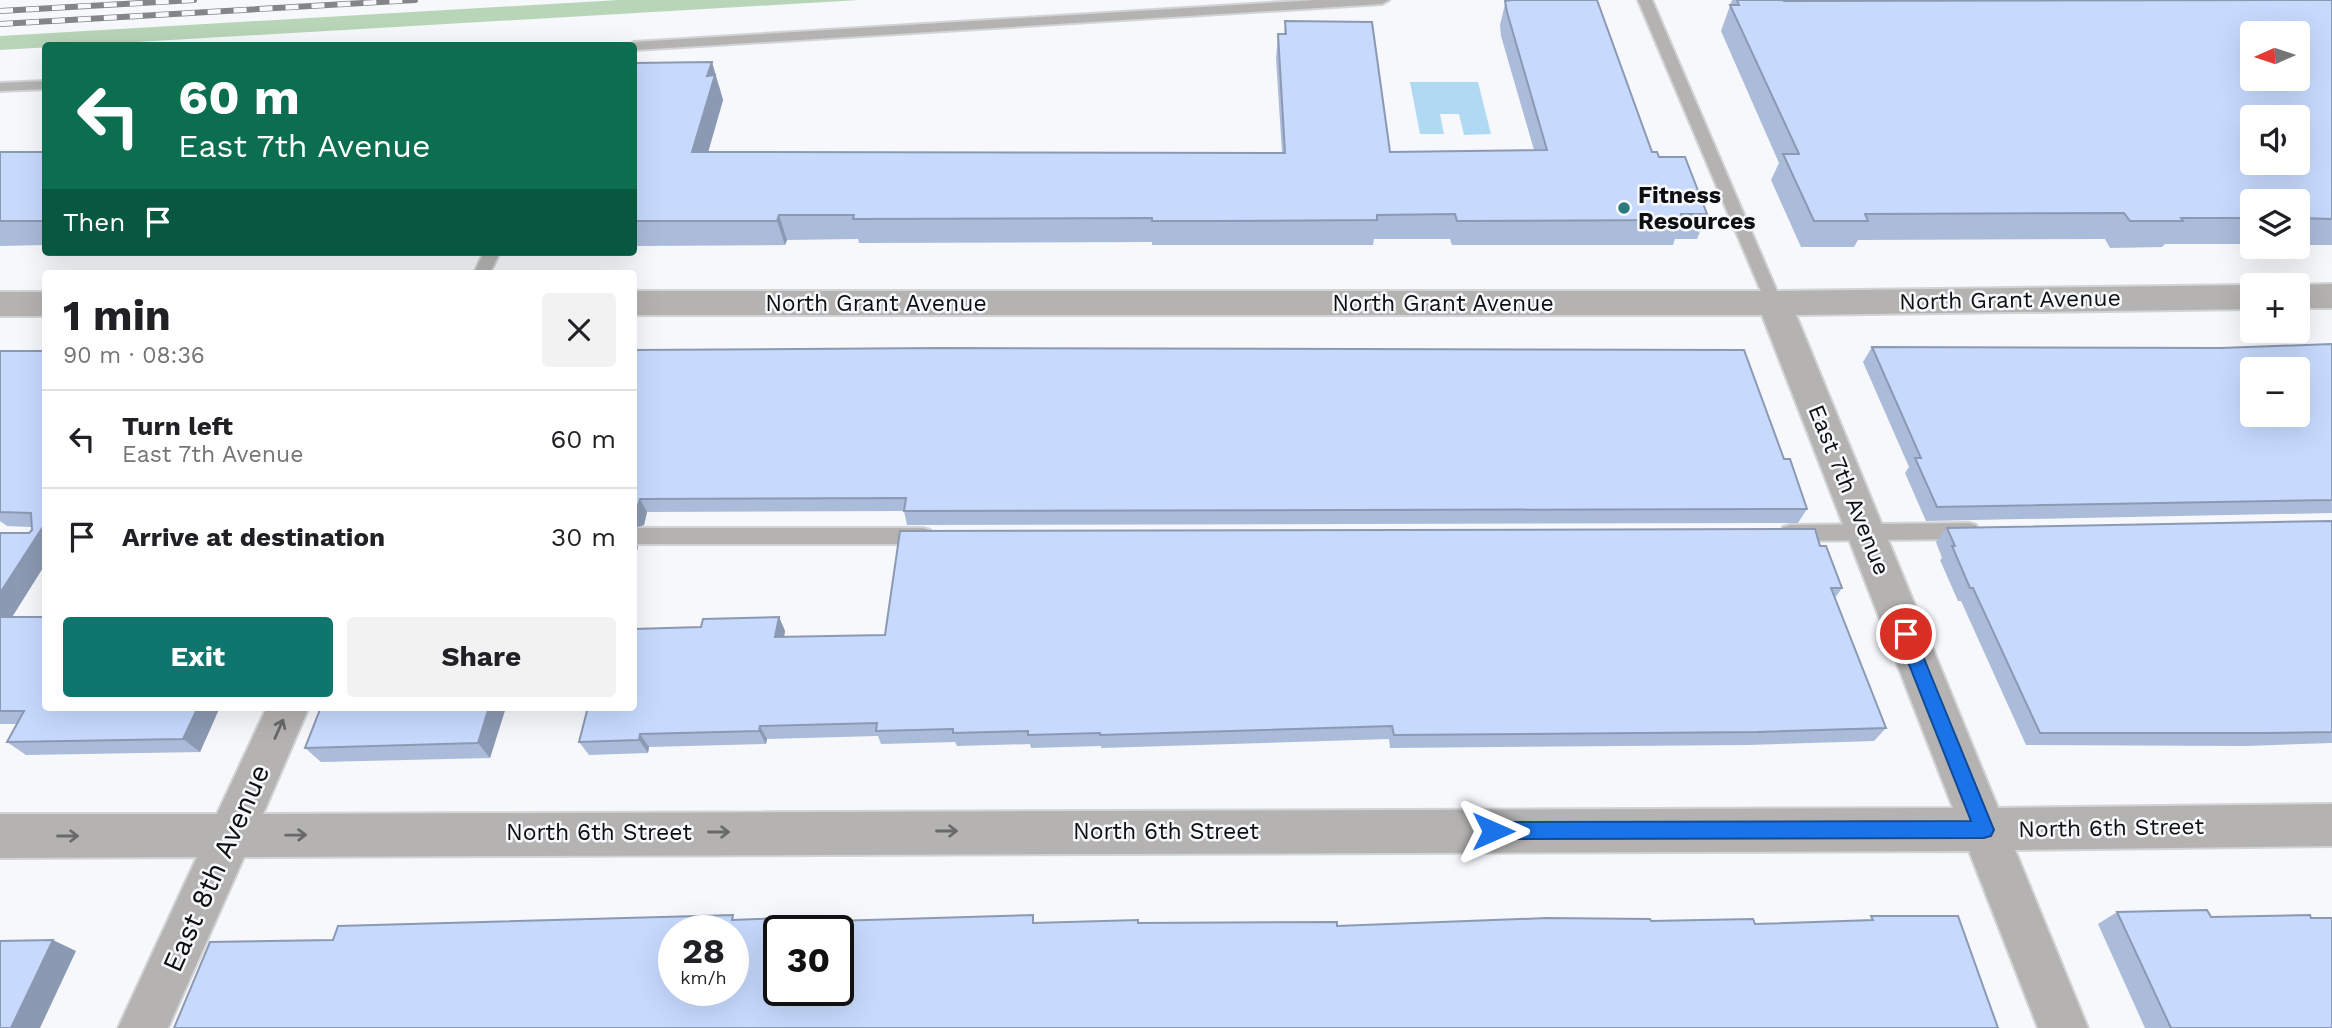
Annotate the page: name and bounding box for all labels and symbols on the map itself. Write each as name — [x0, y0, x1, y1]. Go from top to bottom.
north arrow — [2240, 21, 2310, 91]
place label: Fitness Resources — [1638, 182, 1756, 235]
marker: Fitness Resources — [1616, 200, 1632, 216]
street label: North Grant Avenue — [1899, 285, 2121, 315]
street label: North Grant Avenue — [765, 290, 987, 317]
street label: North Grant Avenue — [1332, 290, 1554, 317]
street label: East 7th Avenue — [1802, 401, 1896, 579]
pin — [1876, 604, 1936, 664]
one-way arrow — [272, 719, 286, 740]
street label: East 8th Avenue — [155, 759, 277, 977]
position arrow — [1456, 794, 1530, 868]
street label: North 6th Street — [2018, 813, 2205, 843]
street label: North 6th Street — [1073, 818, 1259, 845]
street label: North 6th Street — [506, 819, 692, 846]
one-way arrow — [935, 824, 958, 838]
one-way arrow — [707, 825, 730, 839]
one-way arrow — [284, 828, 307, 842]
one-way arrow — [56, 829, 79, 843]
speed limit sign: 30 — [763, 915, 854, 1006]

